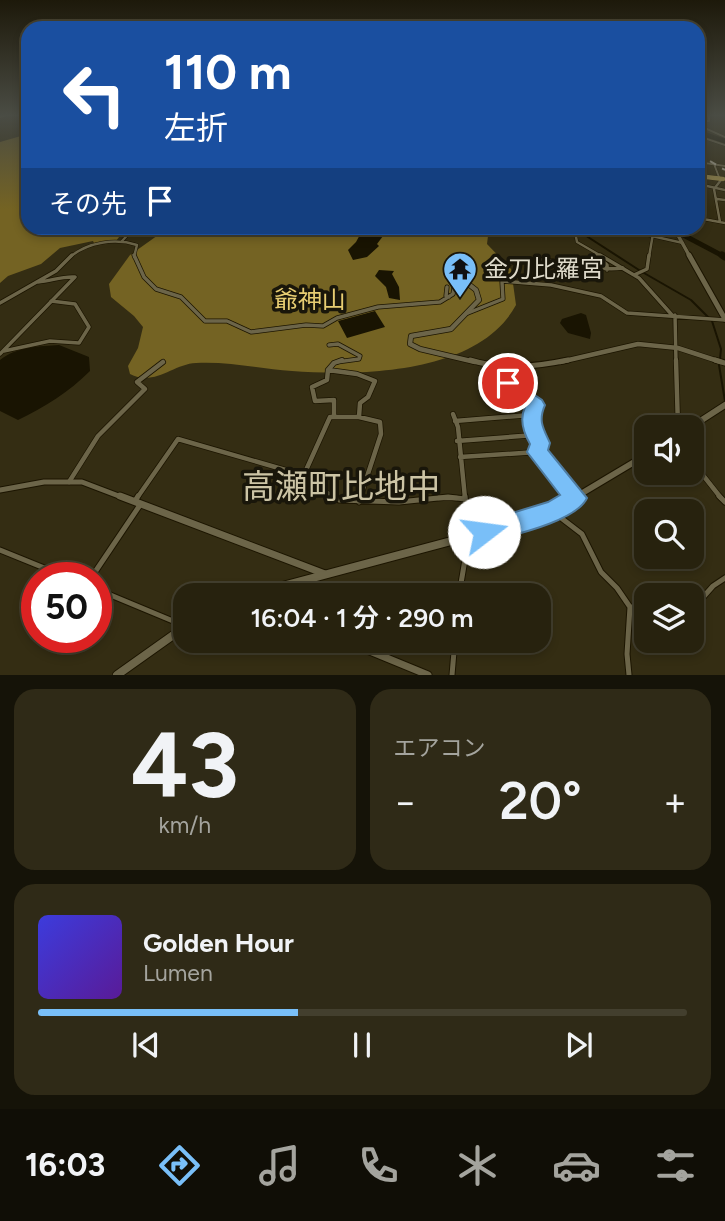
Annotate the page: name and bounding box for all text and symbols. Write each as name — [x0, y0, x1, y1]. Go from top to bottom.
text: 110 m — [164, 42, 292, 101]
icon: left — [49, 49, 140, 140]
text: 左折 — [164, 109, 228, 147]
icon: arrive — [141, 182, 179, 220]
text: その先 — [49, 188, 127, 220]
temple icon: 金刀比羅宮 — [441, 250, 479, 299]
place label: 金刀比羅宮 — [484, 254, 604, 283]
park label: 爺神山 — [274, 285, 346, 314]
pin — [478, 353, 538, 413]
icon: arrive — [489, 364, 527, 402]
map controls — [634, 415, 704, 653]
button: sound — [634, 415, 704, 485]
district label: 高瀬町比地中 — [242, 467, 440, 506]
position arrow — [447, 495, 521, 569]
button: search — [634, 499, 704, 569]
speed limit sign: 50 — [21, 562, 112, 653]
button: layers — [634, 583, 704, 653]
text: 16:04 · 1 分 · 290 m — [250, 602, 474, 634]
text: 43 — [131, 711, 239, 820]
text: エアコン — [394, 734, 486, 762]
text: 20° — [499, 770, 582, 832]
text: − — [394, 779, 417, 825]
text: + — [663, 779, 687, 825]
text: km/h — [158, 811, 211, 839]
text: Golden Hour — [143, 927, 294, 959]
text: Lumen — [143, 959, 213, 987]
icon: previous — [127, 1026, 165, 1064]
icon: pause — [343, 1026, 381, 1064]
icon: next — [560, 1026, 598, 1064]
icon: directions — [155, 1141, 204, 1190]
icon: music — [255, 1141, 304, 1190]
icon: phone — [354, 1141, 403, 1190]
icon: climate — [453, 1141, 502, 1190]
icon: car — [552, 1141, 601, 1190]
icon: filters — [651, 1141, 700, 1190]
text: 16:03 — [25, 1146, 105, 1184]

